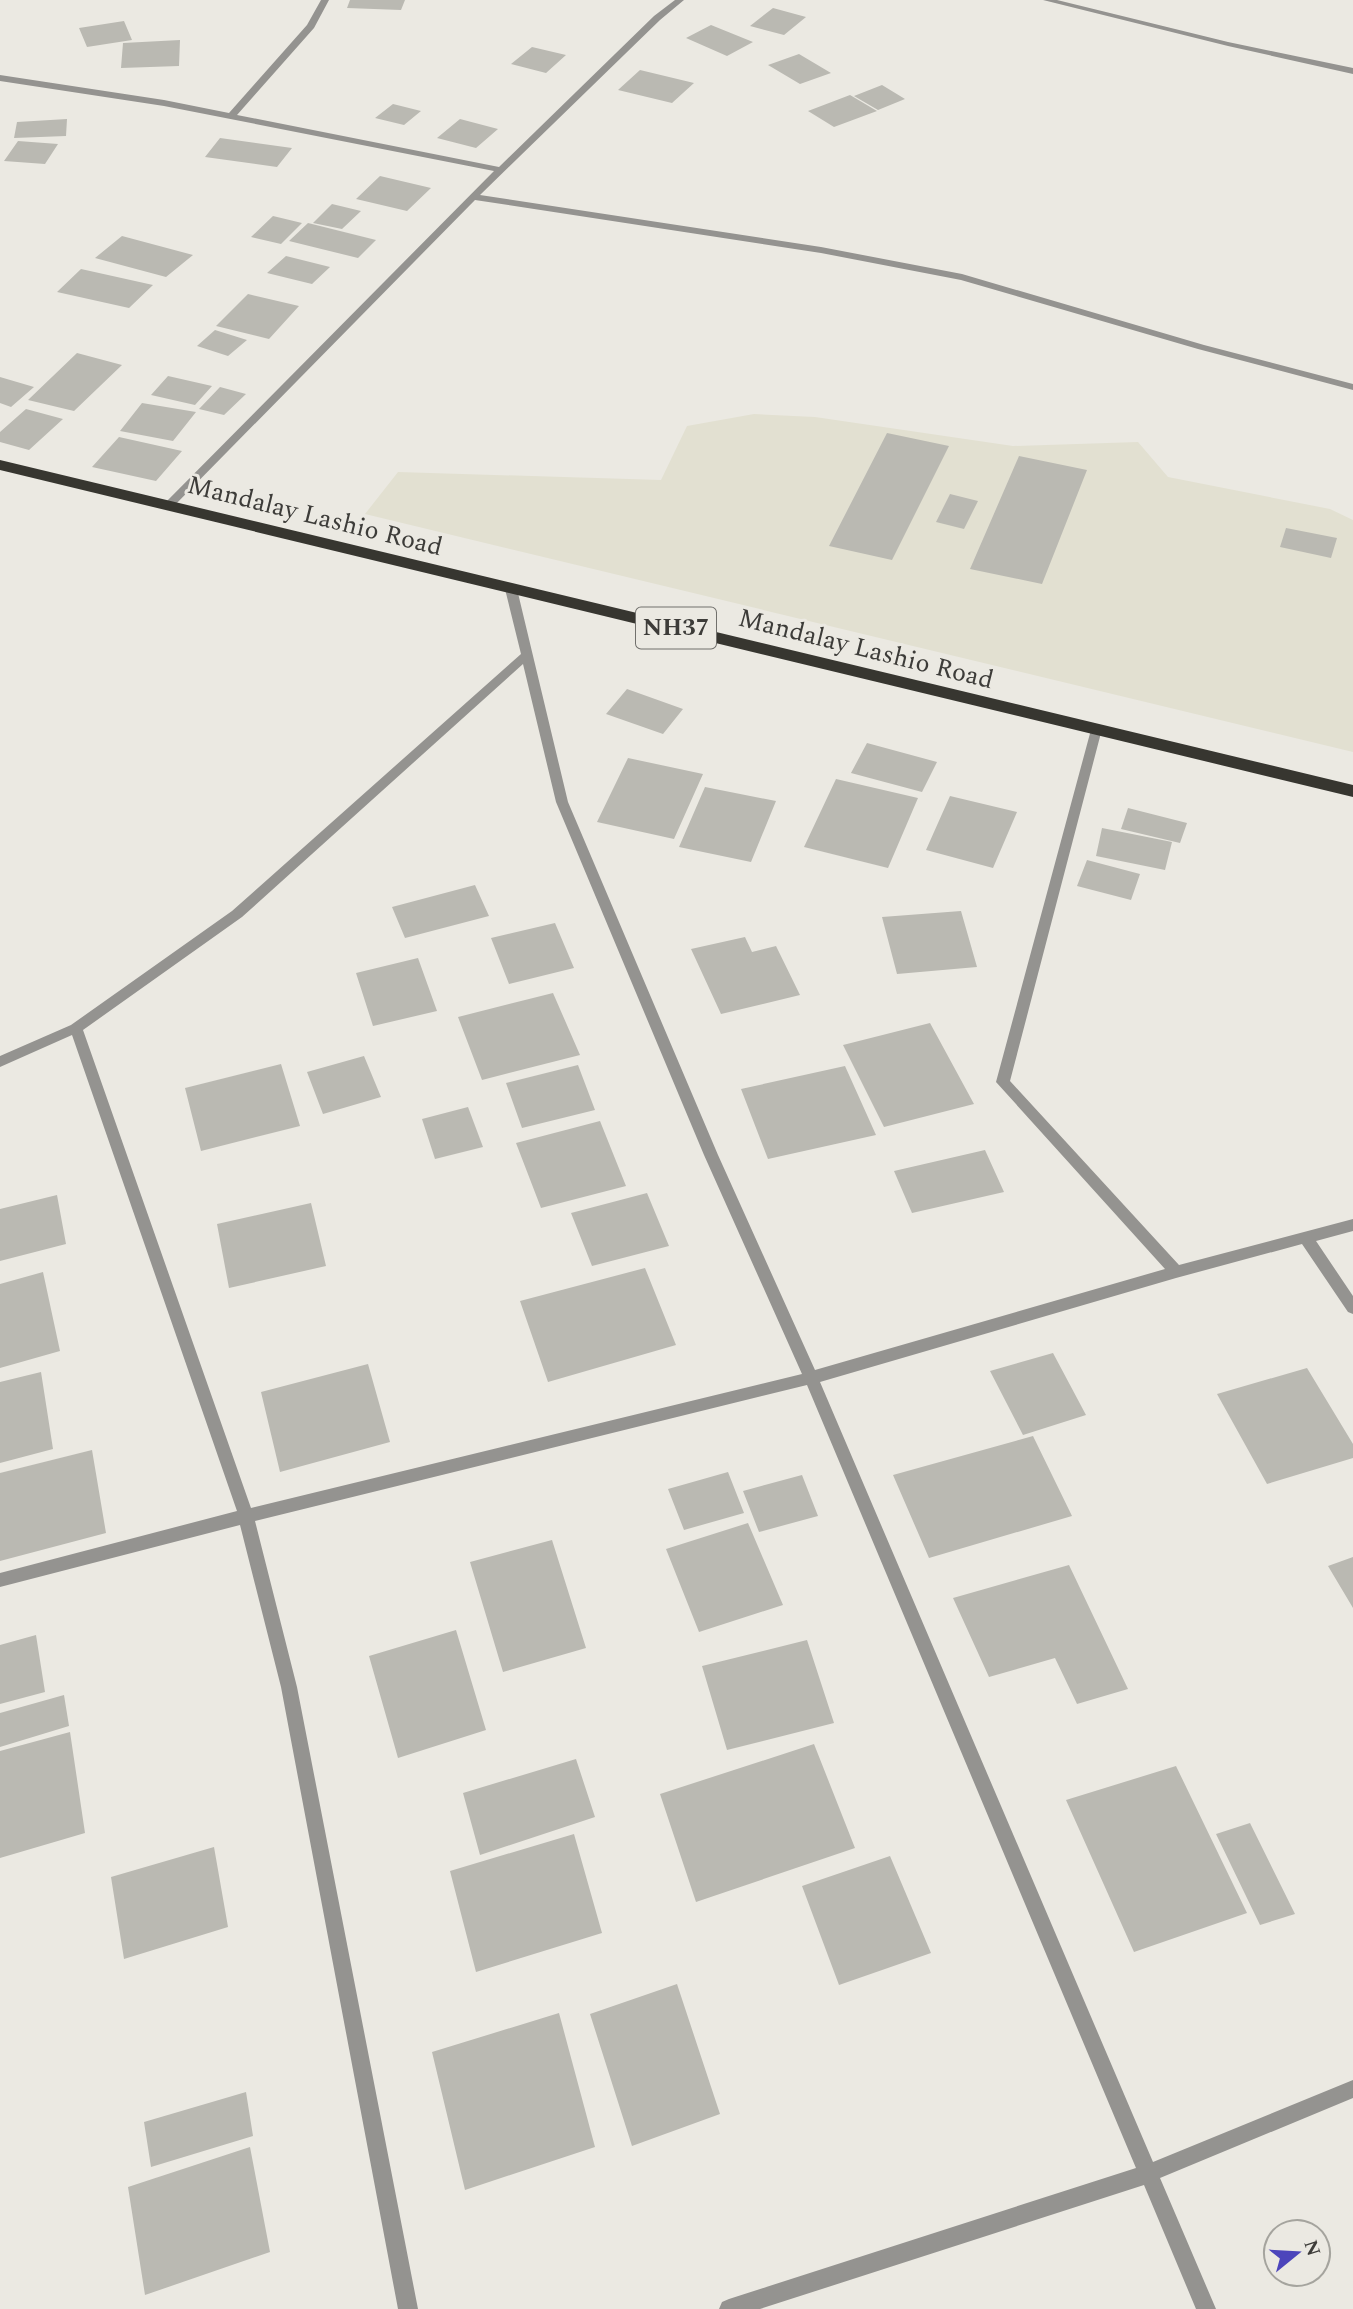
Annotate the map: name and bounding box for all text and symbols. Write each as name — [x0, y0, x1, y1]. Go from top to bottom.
street label: Mandalay Lashio Road — [183, 465, 447, 567]
street label: Mandalay Lashio Road — [734, 598, 998, 700]
road number: NH37 — [636, 608, 716, 648]
north arrow — [1262, 2218, 1332, 2288]
text: N — [1296, 2236, 1328, 2260]

